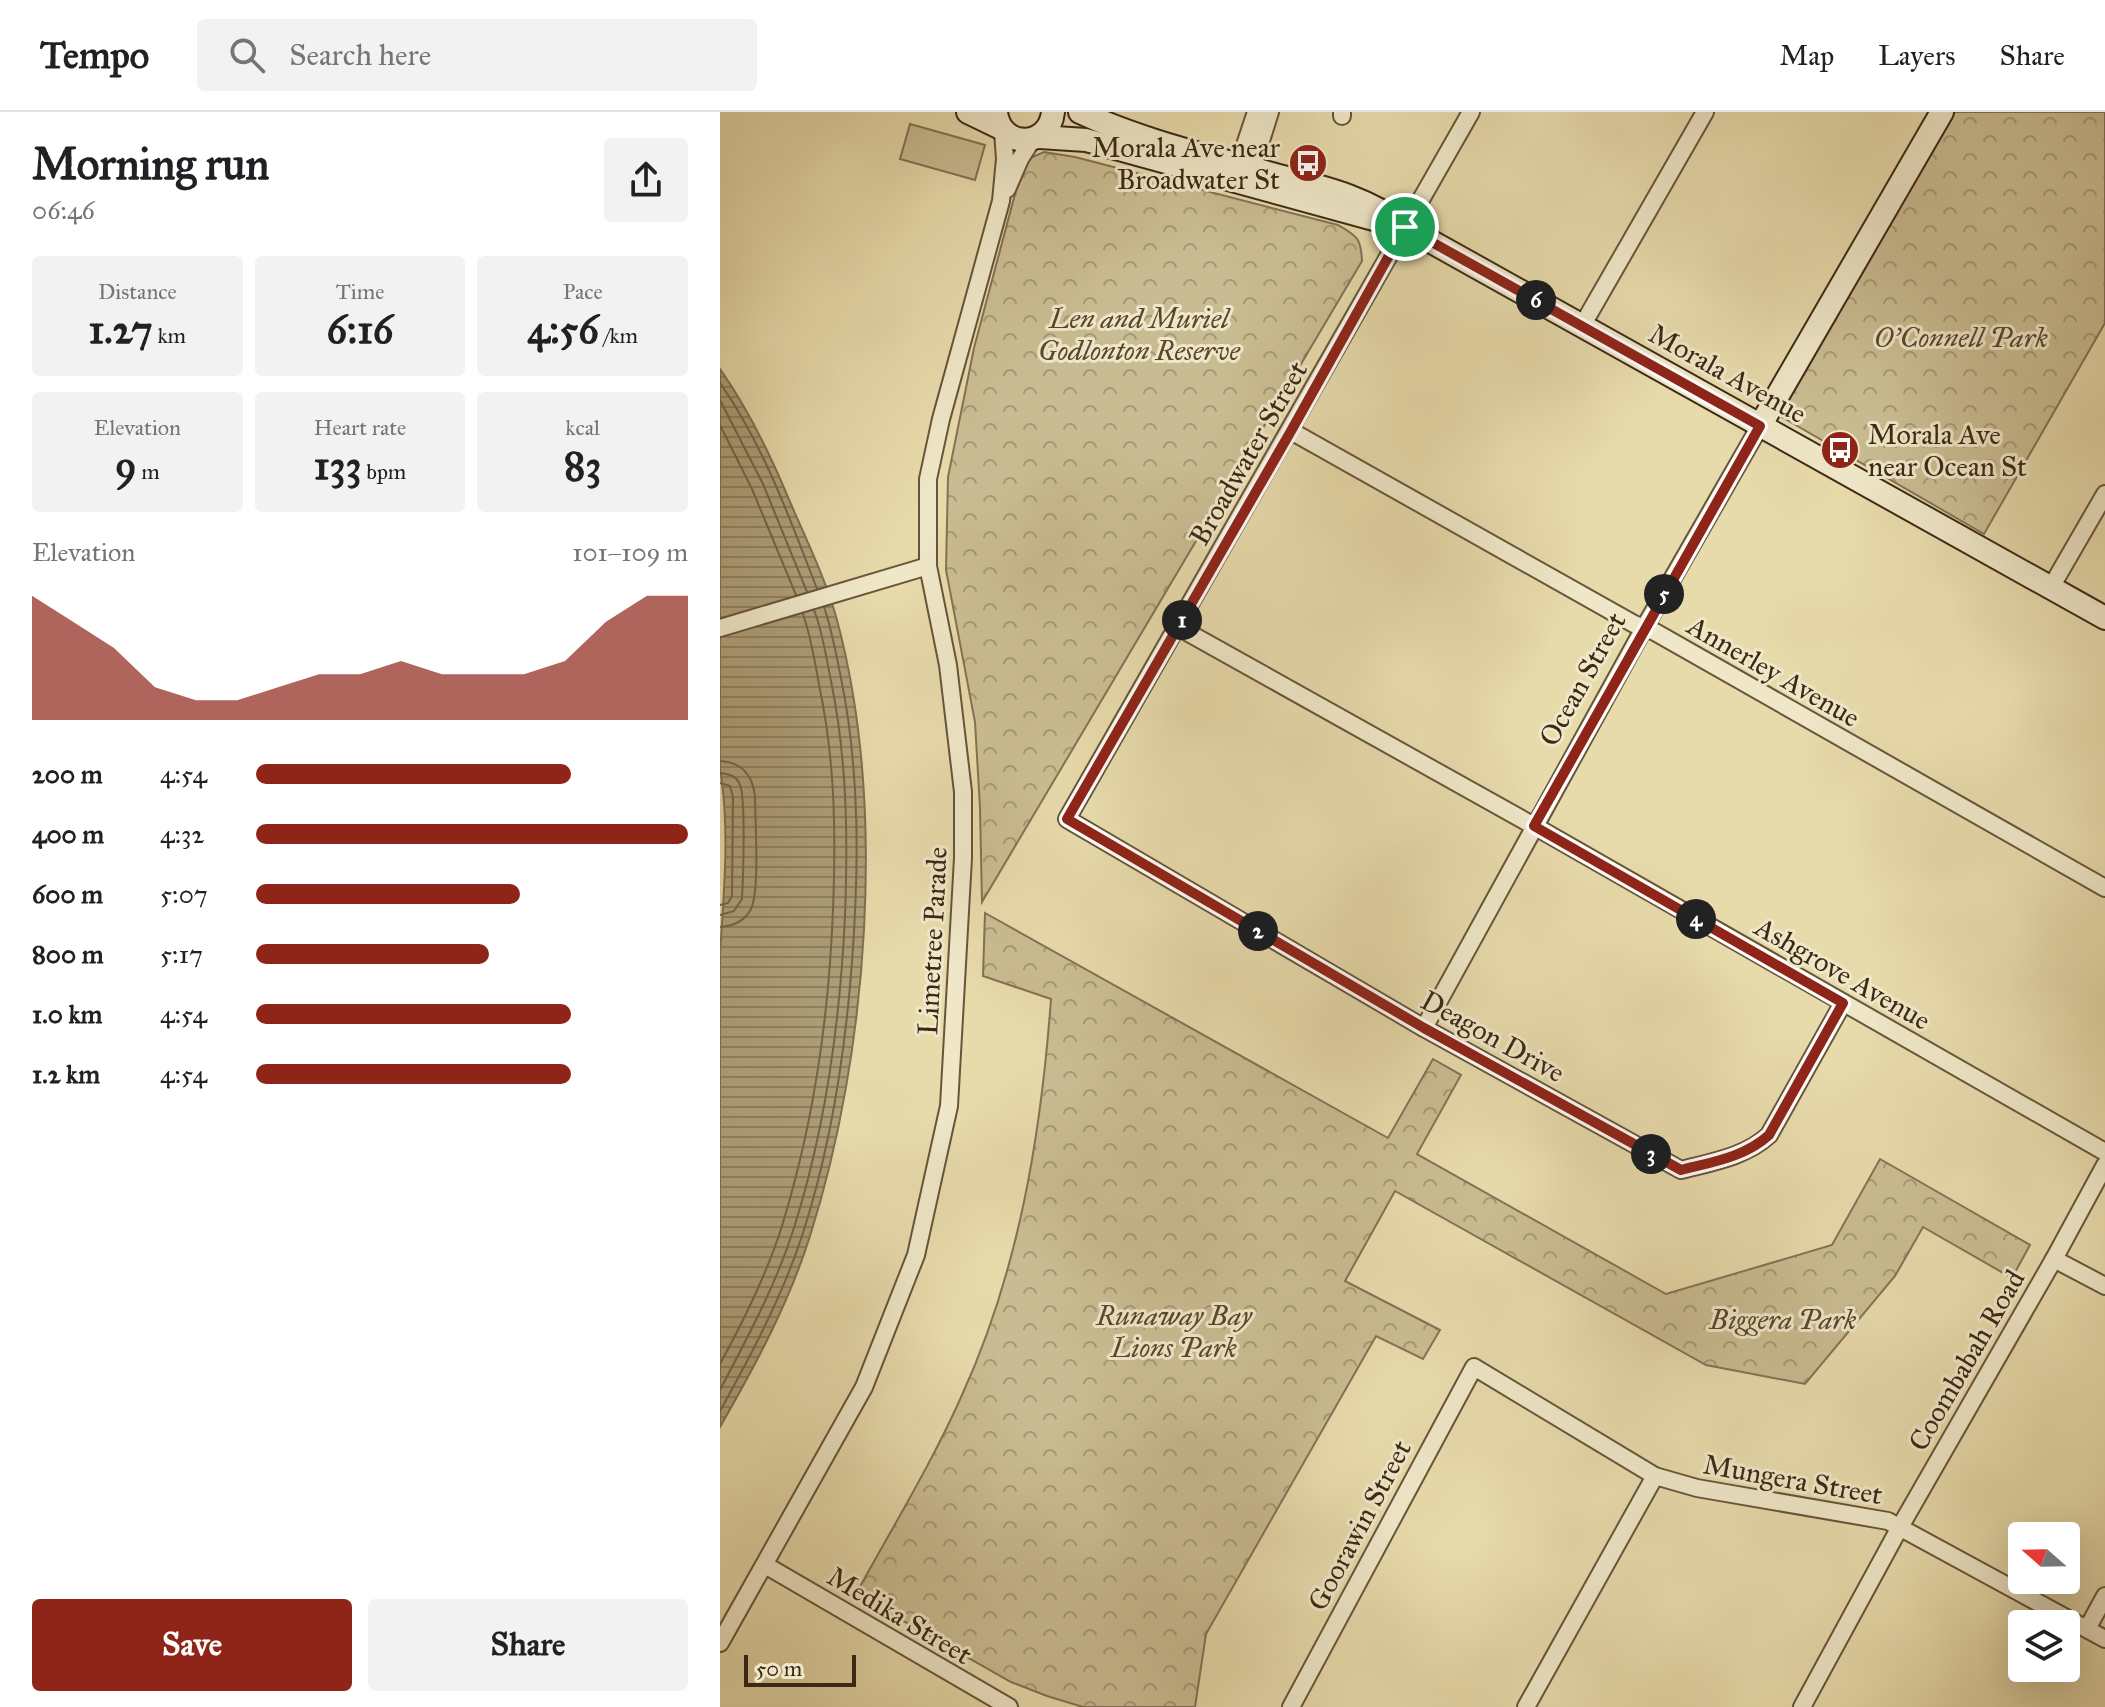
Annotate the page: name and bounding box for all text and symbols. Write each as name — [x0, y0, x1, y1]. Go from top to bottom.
search box — [197, 19, 757, 91]
text: Tempo — [40, 32, 149, 78]
icon: search — [225, 33, 269, 77]
text: Search here — [289, 37, 431, 73]
text: Map — [1779, 38, 1834, 73]
text: Layers — [1878, 38, 1956, 73]
text: Share — [2000, 38, 2065, 73]
place label: Morala Ave near Broadwater St — [1092, 130, 1280, 197]
text: Morning run — [32, 137, 269, 191]
button: share — [604, 138, 688, 222]
bus stop icon: Morala Ave near Broadwater St — [1287, 142, 1329, 184]
pin — [1371, 193, 1439, 261]
text: 06:46 — [32, 194, 95, 226]
icon: arrive — [1383, 205, 1427, 249]
text: Distance — [98, 278, 177, 305]
text: Time — [336, 278, 384, 305]
text: Pace — [563, 278, 603, 305]
pin: 6 — [1516, 280, 1556, 320]
text: 6 — [1530, 286, 1542, 313]
park label: Len and Muriel Godlonton Reserve — [1038, 301, 1241, 368]
text: 1.27 — [89, 305, 153, 354]
text: 6:16 — [327, 305, 393, 354]
text: 4:56 — [527, 305, 599, 354]
street label: Morala Avenue — [1643, 316, 1813, 431]
park label: O'Connell Park — [1874, 320, 2048, 355]
text: km — [153, 322, 186, 349]
text: /km — [599, 322, 638, 349]
street label: Broadwater Street — [1182, 355, 1315, 551]
text: Elevation — [94, 414, 181, 441]
text: Heart rate — [314, 414, 406, 441]
text: kcal — [565, 414, 600, 441]
place label: Morala Ave near Ocean St — [1868, 417, 2027, 484]
bus stop icon: Morala Ave near Ocean St — [1819, 429, 1861, 471]
text: 9 — [115, 441, 136, 490]
text: 133 — [314, 441, 361, 490]
text: 83 — [564, 441, 601, 490]
text: m — [136, 458, 160, 485]
text: bpm — [361, 458, 406, 485]
text: Elevation — [32, 536, 135, 568]
text: 101–109 m — [572, 536, 688, 568]
pin: 5 — [1644, 574, 1684, 614]
text: 5 — [1659, 580, 1669, 607]
pin: 1 — [1162, 600, 1202, 640]
text: 1 — [1178, 606, 1186, 633]
street label: Ocean Street — [1531, 606, 1634, 752]
street label: Annerley Avenue — [1680, 607, 1866, 735]
text: 200 m — [32, 758, 103, 790]
text: 4:54 — [160, 758, 207, 790]
text: 400 m — [32, 818, 104, 850]
text: 4:32 — [160, 818, 204, 850]
street label: Limetree Parade — [910, 846, 955, 1036]
text: 600 m — [32, 878, 103, 910]
text: 5:07 — [160, 878, 208, 910]
pin: 4 — [1676, 899, 1716, 939]
text: 4 — [1690, 905, 1702, 932]
street label: Ashgrove Avenue — [1748, 909, 1937, 1038]
pin: 2 — [1238, 911, 1278, 951]
text: 2 — [1253, 917, 1263, 944]
text: 800 m — [32, 938, 104, 970]
text: 5:17 — [160, 938, 203, 970]
street label: Deagon Drive — [1415, 983, 1571, 1090]
text: 1.0 km — [32, 998, 102, 1030]
text: 4:54 — [160, 998, 207, 1030]
text: 1.2 km — [32, 1058, 100, 1090]
text: 4:54 — [160, 1058, 207, 1090]
pin: 3 — [1631, 1134, 1671, 1174]
text: 3 — [1647, 1140, 1655, 1167]
street label: Coombabah Road — [1900, 1264, 2032, 1457]
park label: Runaway Bay Lions Park — [1095, 1298, 1253, 1365]
park label: Biggera Park — [1708, 1302, 1857, 1337]
street label: Goorawin Street — [1300, 1434, 1419, 1616]
street label: Mungera Street — [1701, 1447, 1885, 1512]
north arrow — [2008, 1522, 2080, 1594]
map controls — [2008, 1522, 2080, 1682]
street label: Medika Street — [821, 1559, 978, 1672]
button: Save — [32, 1599, 352, 1691]
button: Share — [368, 1599, 688, 1691]
button: layers — [2008, 1610, 2080, 1682]
scale bar — [744, 1651, 856, 1687]
text: 50 m — [756, 1655, 802, 1682]

